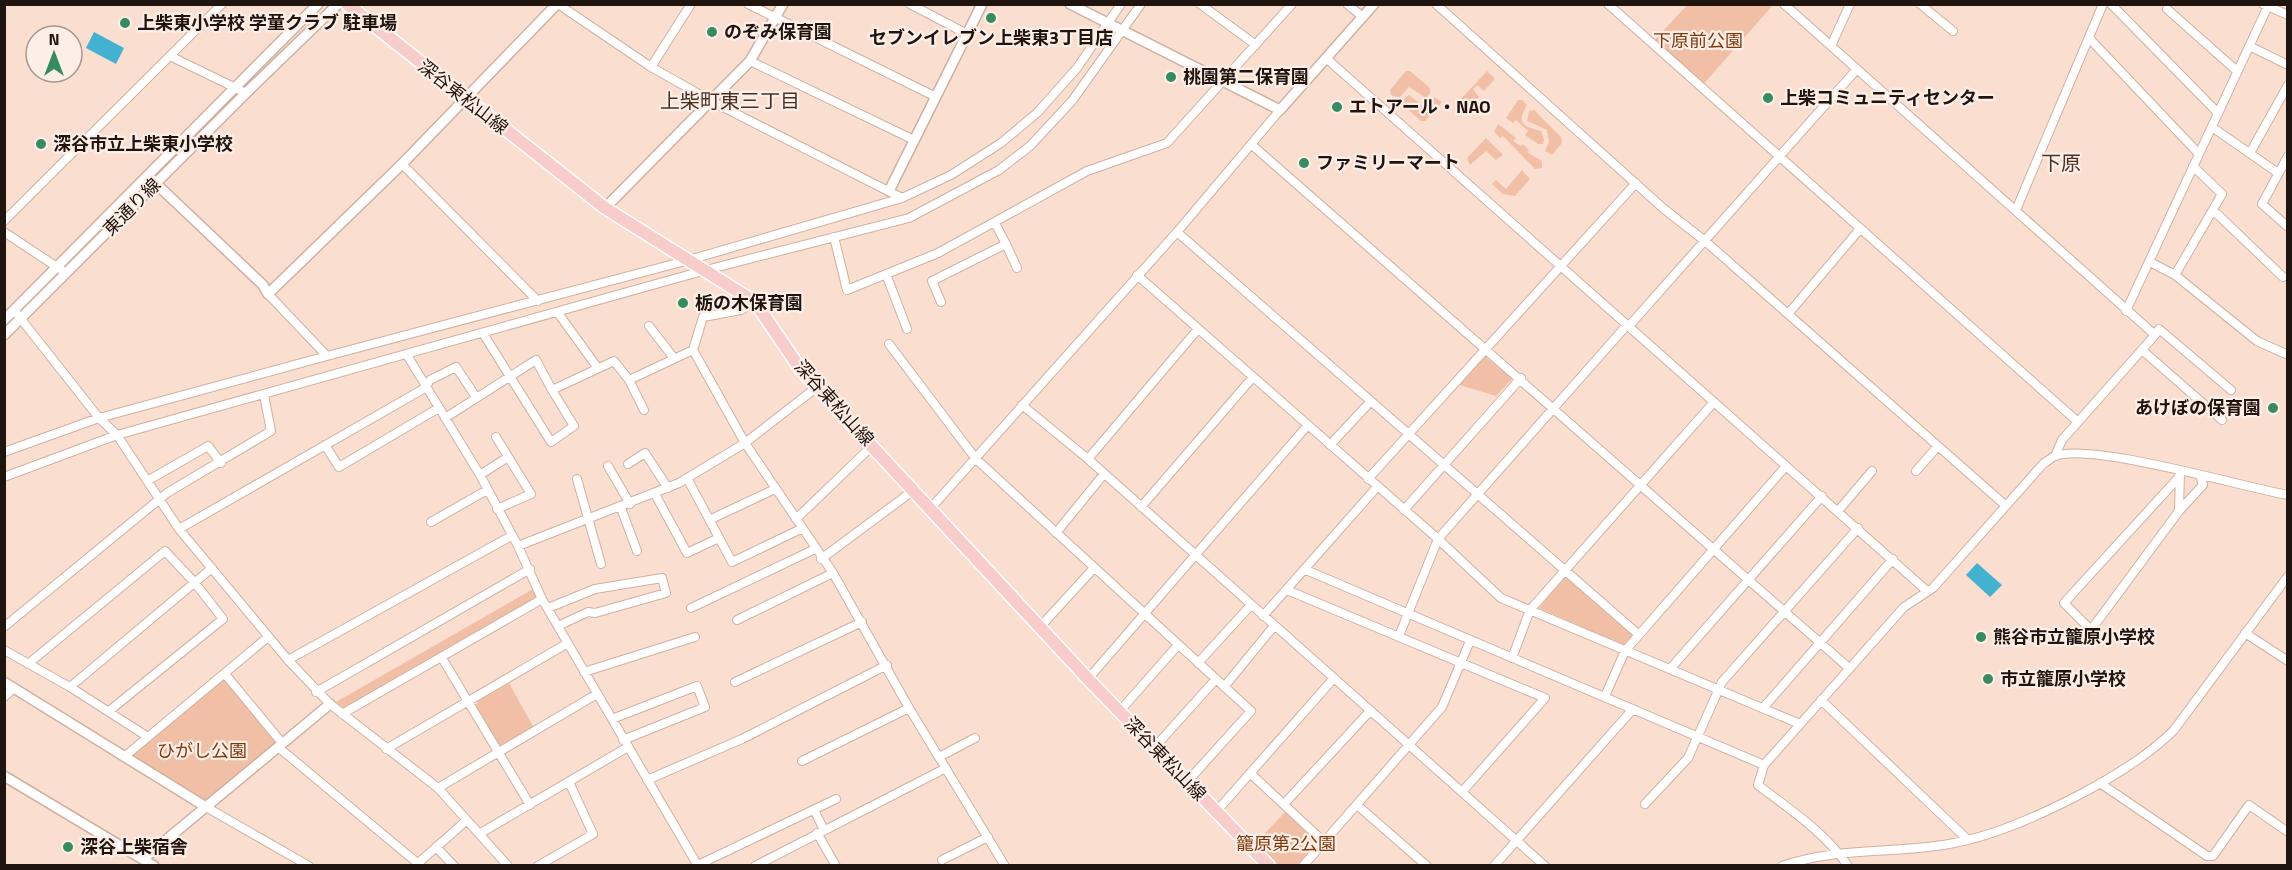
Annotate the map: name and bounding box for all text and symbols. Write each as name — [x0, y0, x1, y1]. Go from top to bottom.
place label: 上柴東小学校 学童クラブ 駐車場 — [137, 9, 397, 36]
marker: セブンイレブン上柴東3丁目店 — [984, 11, 998, 25]
marker: 上柴東小学校 学童クラブ 駐車場 — [118, 16, 132, 30]
place label: のぞみ保育園 — [724, 18, 832, 45]
north arrow — [24, 24, 84, 84]
place label: セブンイレブン上柴東3丁目店 — [869, 24, 1113, 51]
marker: のぞみ保育園 — [705, 25, 719, 39]
text: N — [48, 27, 60, 51]
park label: 下原前公園 — [1653, 27, 1743, 54]
street label: 深谷東松山線 — [412, 53, 514, 140]
place label: 桃園第二保育園 — [1183, 63, 1309, 90]
marker: 桃園第二保育園 — [1164, 70, 1178, 84]
place label: 上柴コミュニティセンター — [1780, 84, 1995, 111]
district label: 上柴町東三丁目 — [660, 85, 800, 116]
marker: 上柴コミュニティセンター — [1761, 91, 1775, 105]
place label: エトアール・NAO — [1349, 93, 1491, 120]
marker: エトアール・NAO — [1330, 100, 1344, 114]
place label: 深谷市立上柴東小学校 — [53, 130, 233, 157]
marker: 深谷市立上柴東小学校 — [34, 137, 48, 151]
district label: 下原 — [2041, 147, 2081, 178]
place label: ファミリーマート — [1316, 149, 1460, 176]
marker: ファミリーマート — [1297, 156, 1311, 170]
street label: 東通り線 — [97, 172, 167, 242]
place label: 栃の木保育園 — [695, 289, 803, 316]
marker: 栃の木保育園 — [676, 296, 690, 310]
street label: 深谷東松山線 — [788, 354, 881, 452]
place label: あけぼの保育園 — [2135, 394, 2261, 421]
marker: あけぼの保育園 — [2266, 401, 2280, 415]
place label: 熊谷市立籠原小学校 — [1993, 623, 2155, 650]
marker: 熊谷市立籠原小学校 — [1974, 630, 1988, 644]
place label: 市立籠原小学校 — [2000, 665, 2126, 692]
marker: 市立籠原小学校 — [1981, 672, 1995, 686]
street label: 深谷東松山線 — [1118, 710, 1213, 807]
park label: ひがし公園 — [157, 737, 247, 764]
park label: 籠原第2公園 — [1236, 830, 1336, 857]
place label: 深谷上柴宿舎 — [80, 833, 188, 860]
marker: 深谷上柴宿舎 — [61, 840, 75, 854]

